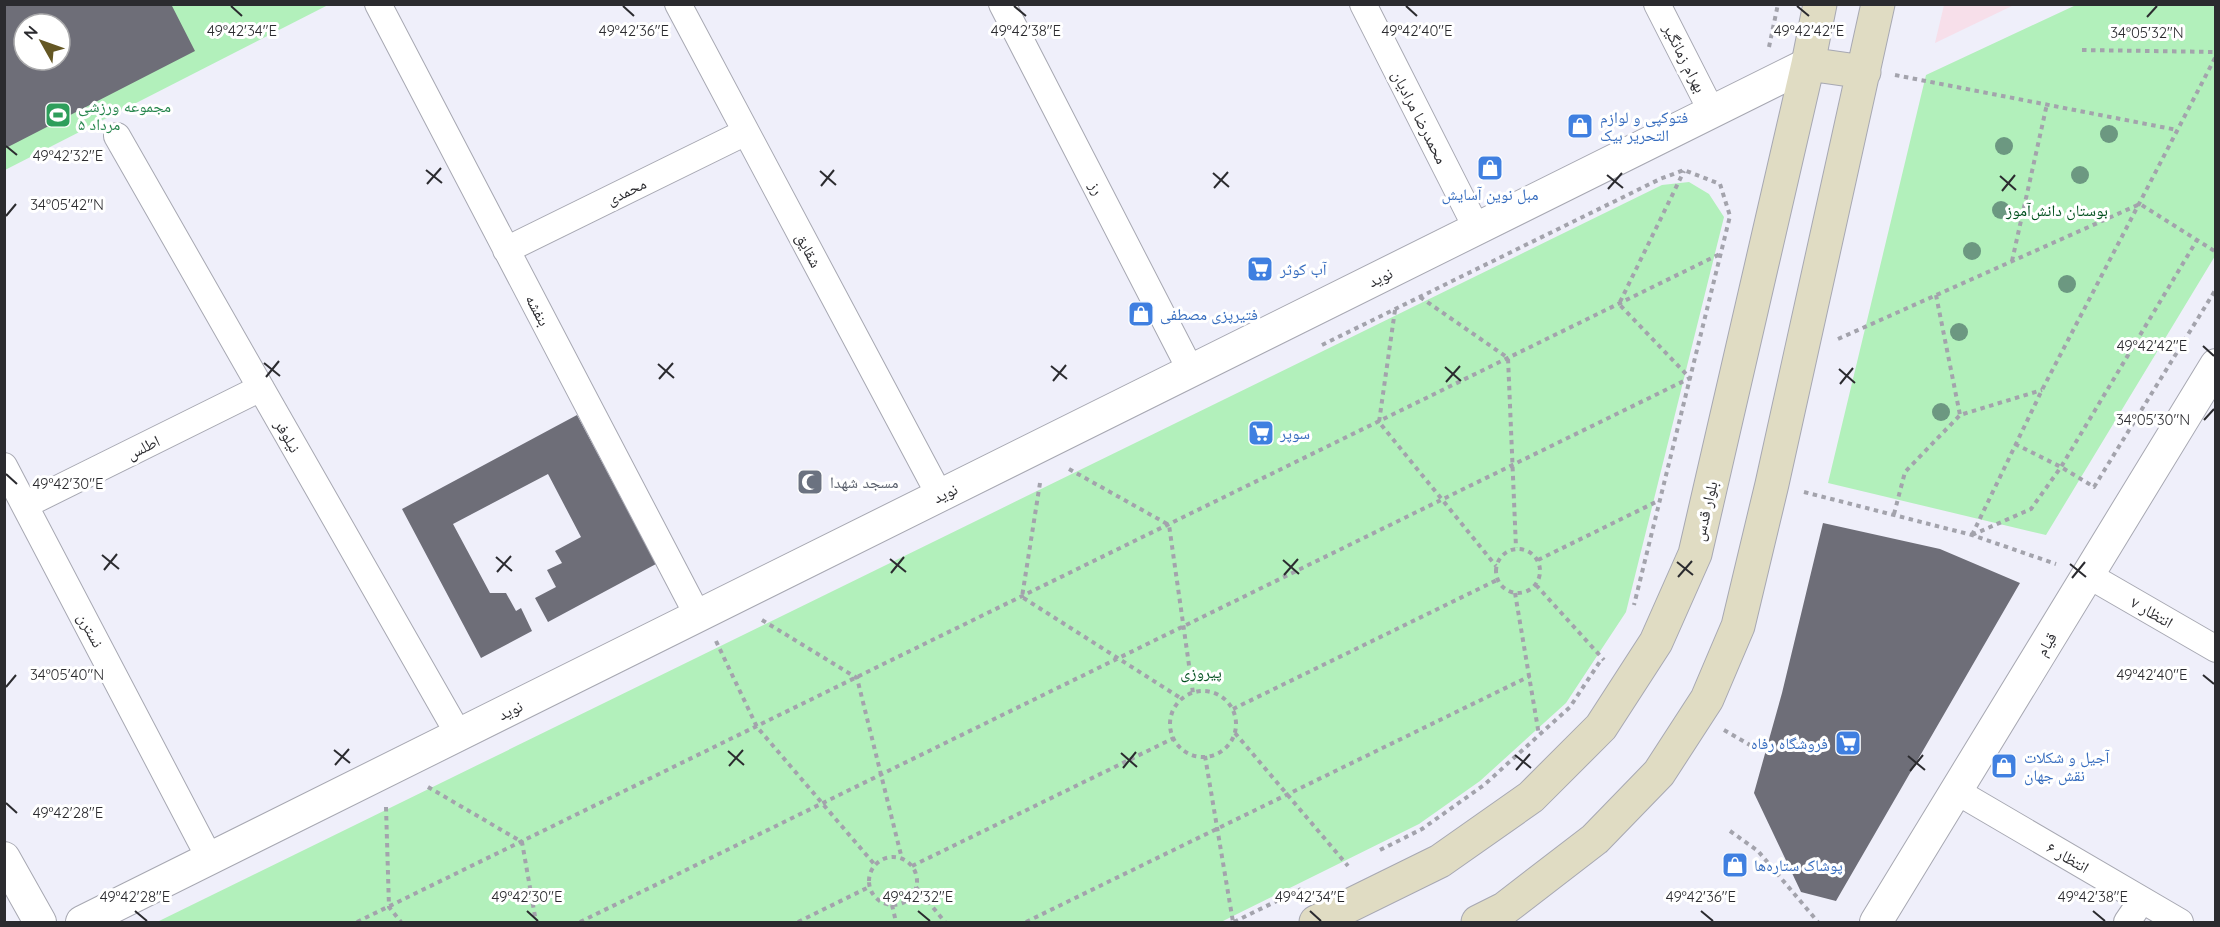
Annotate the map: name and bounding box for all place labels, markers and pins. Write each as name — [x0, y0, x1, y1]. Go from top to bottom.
place label: مجموعه ورزشی ۵ مرداد — [78, 96, 171, 134]
sports icon: مجموعه ورزشی ۵ مرداد — [43, 100, 73, 130]
place label: فتوکپی و لوازم التحریر بیک — [1600, 107, 1688, 145]
shop icon: فتوکپی و لوازم التحریر بیک — [1565, 111, 1595, 141]
shop icon: مبل نوین آسایش — [1475, 153, 1505, 183]
place label: مبل نوین آسایش — [1441, 184, 1539, 205]
supermarket icon: آب کوثر — [1245, 254, 1275, 284]
place label: آب کوثر — [1279, 259, 1328, 279]
shop icon: فتیرپزی مصطفی — [1126, 299, 1156, 329]
place label: فتیرپزی مصطفی — [1160, 304, 1258, 325]
supermarket icon: سوپر — [1246, 418, 1276, 448]
place label: سوپر — [1279, 423, 1310, 443]
mosque icon: مسجد شهدا — [795, 467, 825, 497]
place label: مسجد شهدا — [830, 472, 899, 492]
supermarket icon: فروشگاه رفاه — [1833, 728, 1863, 758]
place label: فروشگاه رفاه — [1751, 733, 1828, 753]
place label: آجیل و شکلات نقش جهان — [2024, 747, 2110, 786]
shop icon: آجیل و شکلات نقش جهان — [1989, 751, 2019, 781]
shop icon: پوشاک ستاره‌ها — [1720, 850, 1750, 880]
place label: پوشاک ستاره‌ها — [1754, 855, 1843, 875]

